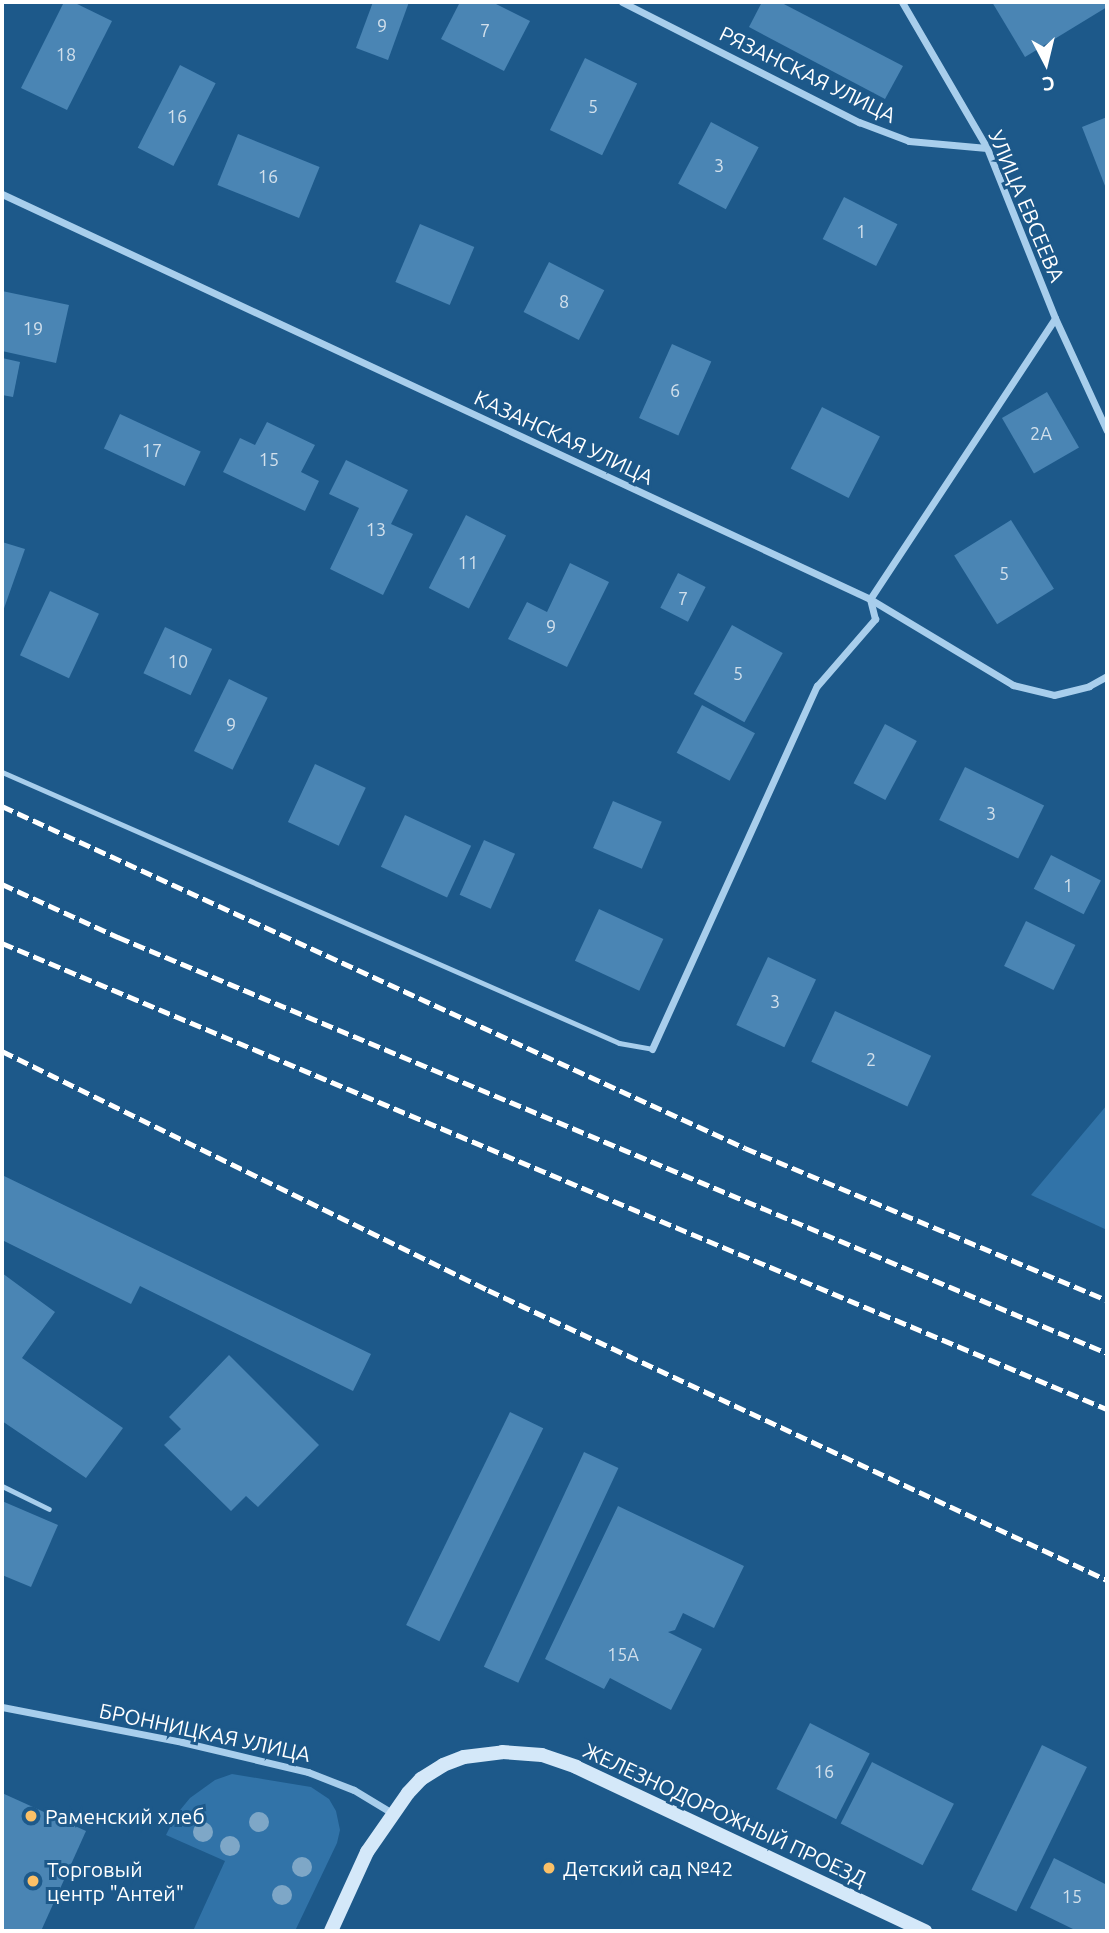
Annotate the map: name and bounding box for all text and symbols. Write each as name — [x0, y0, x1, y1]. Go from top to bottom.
house number: 9 — [377, 14, 387, 36]
house number: 7 — [480, 19, 490, 41]
street label: РЯЗАНСКАЯ УЛИЦА — [716, 20, 900, 128]
north arrow — [1011, 28, 1081, 98]
house number: 18 — [56, 43, 76, 65]
text: С — [1041, 72, 1056, 96]
house number: 5 — [588, 95, 598, 117]
house number: 16 — [167, 105, 187, 127]
street label: УЛИЦА ЕВСЕЕВА — [984, 126, 1070, 286]
house number: 3 — [714, 154, 724, 176]
house number: 16 — [258, 165, 278, 187]
house number: 1 — [856, 220, 866, 242]
house number: 8 — [559, 290, 569, 312]
house number: 19 — [23, 317, 43, 339]
house number: 6 — [670, 379, 680, 401]
street label: КАЗАНСКАЯ УЛИЦА — [470, 384, 658, 490]
house number: 2А — [1030, 422, 1052, 444]
house number: 17 — [142, 439, 162, 461]
house number: 15 — [259, 448, 279, 470]
house number: 13 — [366, 518, 386, 540]
house number: 11 — [458, 551, 478, 573]
house number: 5 — [999, 562, 1009, 584]
house number: 7 — [678, 587, 688, 609]
house number: 9 — [546, 615, 556, 637]
house number: 10 — [168, 650, 188, 672]
house number: 5 — [733, 662, 743, 684]
house number: 9 — [226, 713, 236, 735]
house number: 3 — [986, 802, 996, 824]
house number: 1 — [1063, 874, 1073, 896]
house number: 3 — [770, 990, 780, 1012]
house number: 2 — [866, 1048, 876, 1070]
house number: 15А — [607, 1643, 639, 1665]
street label: БРОННИЦКАЯ УЛИЦА — [97, 1697, 313, 1767]
street label: ЖЕЛЕЗНОДОРОЖНЫЙ ПРОЕЗД — [579, 1737, 871, 1891]
house number: 16 — [814, 1760, 834, 1782]
place label: Раменский хлеб — [45, 1803, 205, 1829]
marker: Раменский хлеб — [23, 1808, 39, 1824]
place label: Детский сад №42 — [563, 1855, 733, 1881]
place label: Торговый центр "Антей" — [47, 1856, 184, 1906]
marker: Детский сад №42 — [541, 1860, 557, 1876]
marker: Торговый центр "Антей" — [25, 1873, 41, 1889]
house number: 15 — [1062, 1885, 1082, 1907]

